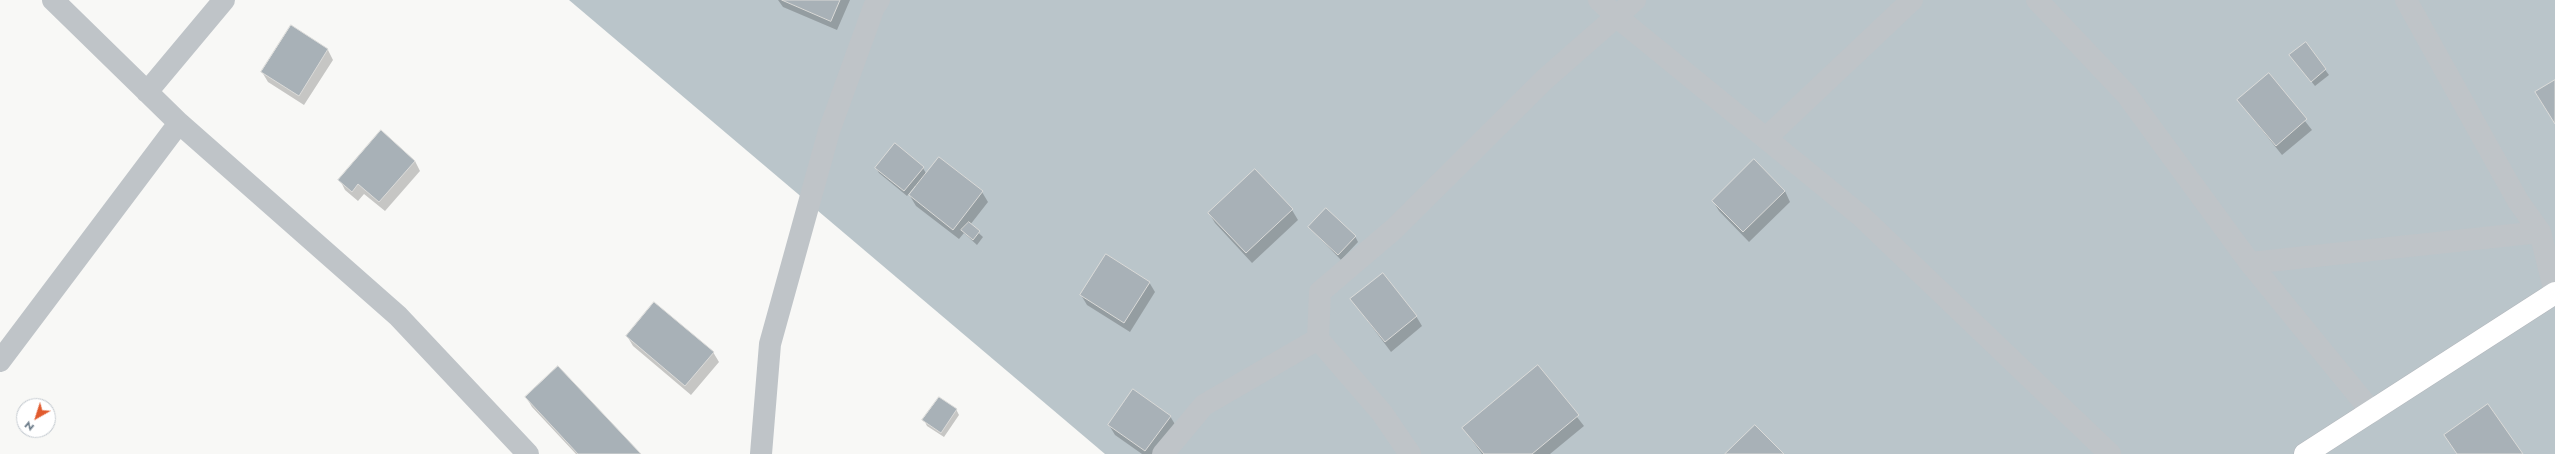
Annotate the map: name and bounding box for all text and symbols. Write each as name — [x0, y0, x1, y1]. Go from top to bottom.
north arrow — [16, 398, 56, 438]
text: N — [21, 418, 38, 436]

